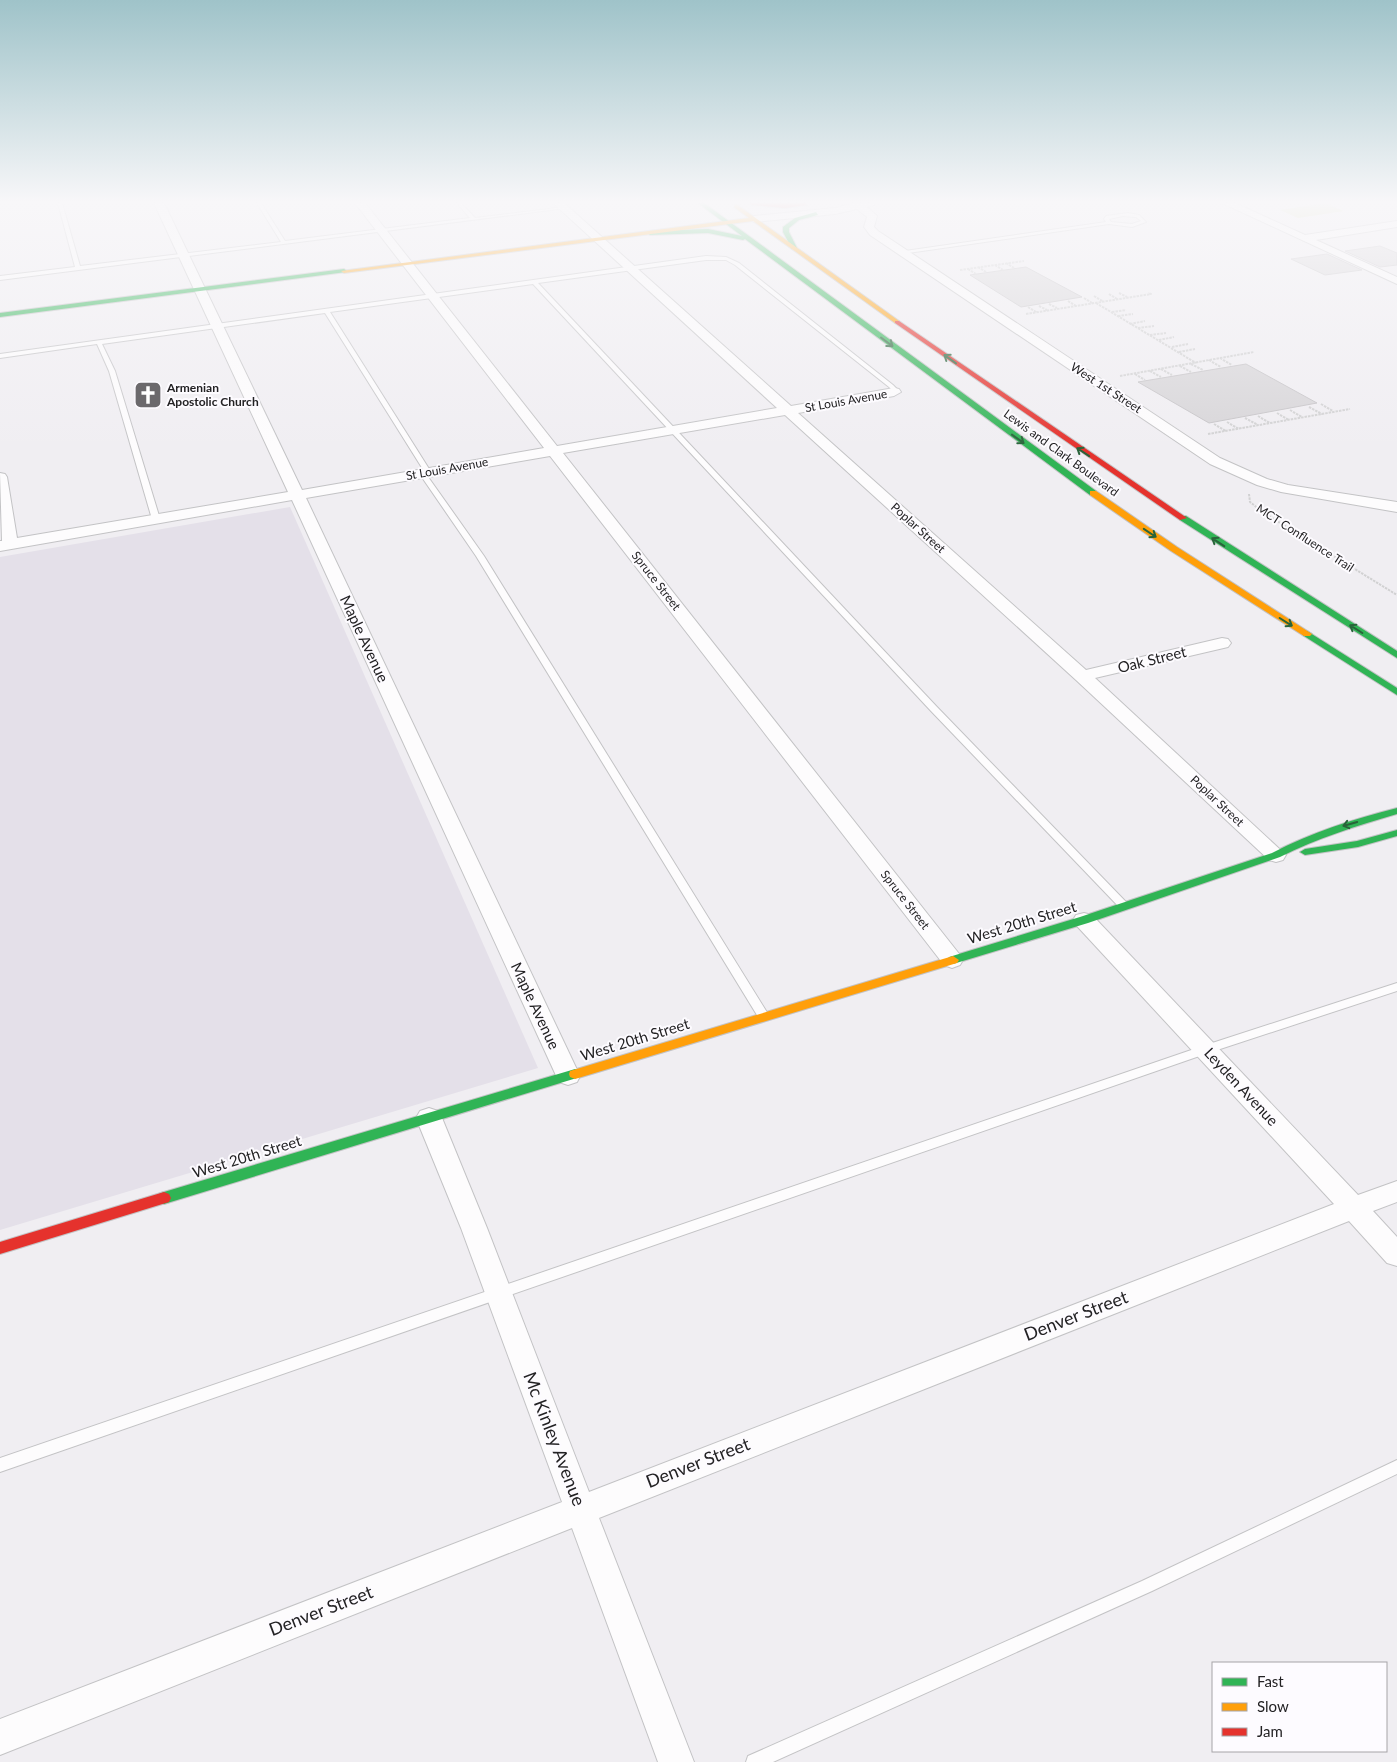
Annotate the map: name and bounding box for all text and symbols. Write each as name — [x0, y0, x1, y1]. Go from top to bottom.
one-way arrow — [880, 337, 893, 348]
one-way arrow — [943, 354, 957, 364]
street label: West 1st Street — [1068, 359, 1145, 417]
church icon: Armenian Apostolic Church — [133, 380, 163, 410]
place label: Armenian Apostolic Church — [166, 380, 259, 409]
street label: St Louis Avenue — [804, 386, 888, 415]
street label: Lewis and Clark Boulevard — [1001, 406, 1122, 499]
one-way arrow — [1011, 434, 1025, 444]
one-way arrow — [1076, 447, 1090, 458]
street label: St Louis Avenue — [405, 454, 489, 483]
street label: Poplar Street — [888, 499, 949, 556]
street label: MCT Confluence Trail — [1254, 500, 1357, 575]
one-way arrow — [1143, 528, 1157, 538]
one-way arrow — [1212, 537, 1226, 547]
street label: Spruce Street — [629, 548, 685, 614]
street label: Maple Avenue — [337, 592, 393, 685]
one-way arrow — [1279, 617, 1293, 628]
one-way arrow — [1349, 624, 1363, 634]
street label: Oak Street — [1116, 642, 1189, 676]
street label: Poplar Street — [1187, 772, 1248, 830]
one-way arrow — [1343, 820, 1359, 830]
street label: Spruce Street — [878, 867, 934, 933]
street label: West 20th Street — [965, 897, 1079, 947]
street label: Maple Avenue — [508, 959, 564, 1052]
street label: West 20th Street — [578, 1014, 692, 1064]
street label: Leyden Avenue — [1201, 1044, 1282, 1129]
street label: West 20th Street — [190, 1131, 304, 1181]
street label: Denver Street — [1021, 1285, 1131, 1345]
street label: Mc Kinley Avenue — [519, 1368, 591, 1509]
street label: Denver Street — [643, 1432, 753, 1492]
street label: Denver Street — [266, 1580, 376, 1640]
legend — [1212, 1662, 1387, 1752]
text: Fast — [1257, 1672, 1284, 1690]
text: Slow — [1257, 1697, 1289, 1715]
text: Jam — [1257, 1722, 1283, 1740]

